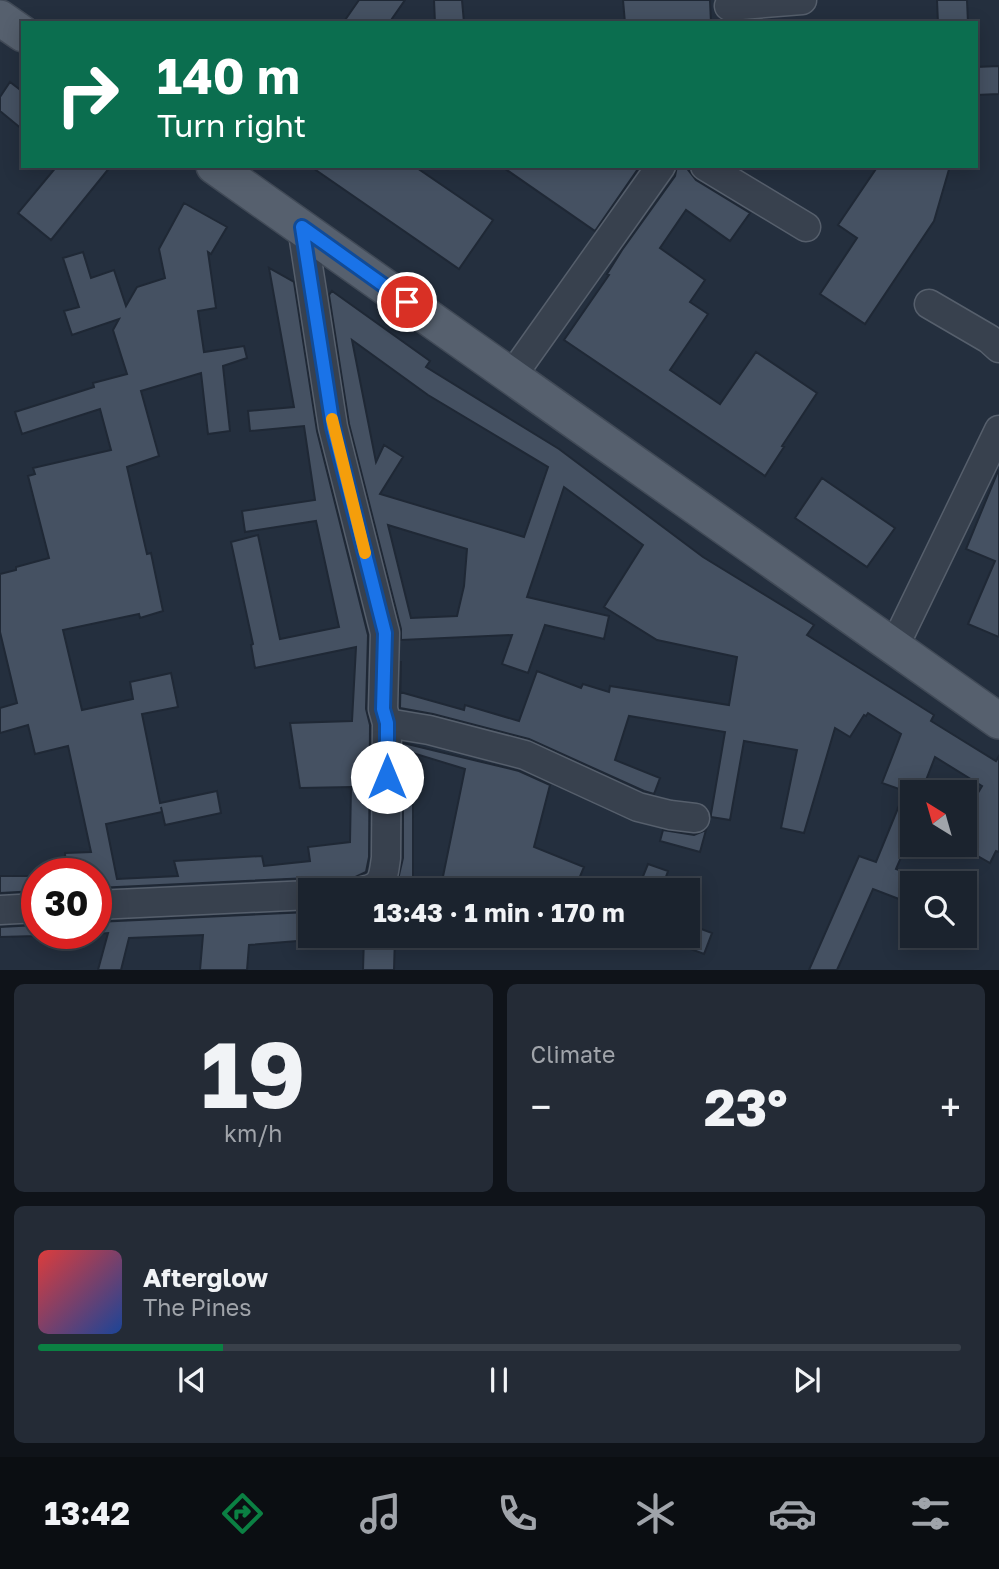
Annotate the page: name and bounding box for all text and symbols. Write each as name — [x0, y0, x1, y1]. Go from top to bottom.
text: 140 m — [157, 46, 300, 105]
icon: right — [42, 49, 133, 140]
text: Turn right — [157, 106, 306, 144]
pin — [377, 272, 437, 332]
icon: arrive — [388, 283, 426, 321]
position arrow — [350, 740, 424, 814]
north arrow — [900, 780, 976, 858]
map controls — [900, 780, 977, 948]
speed limit sign: 30 — [21, 858, 112, 949]
button: search — [900, 871, 977, 948]
text: 13:43 · 1 min · 170 m — [373, 897, 625, 928]
text: 19 — [201, 1019, 306, 1128]
text: Climate — [531, 1040, 615, 1068]
text: 23° — [704, 1075, 788, 1137]
text: − — [531, 1084, 551, 1129]
text: + — [940, 1084, 961, 1129]
text: km/h — [224, 1119, 283, 1147]
text: Afterglow — [143, 1262, 268, 1293]
text: The Pines — [143, 1293, 251, 1321]
icon: previous — [173, 1361, 211, 1399]
icon: pause — [480, 1361, 518, 1399]
icon: next — [788, 1361, 826, 1399]
icon: directions — [218, 1489, 267, 1538]
icon: music — [356, 1489, 405, 1538]
icon: phone — [493, 1489, 542, 1538]
icon: climate — [631, 1489, 680, 1538]
icon: car — [768, 1489, 817, 1538]
icon: filters — [906, 1489, 955, 1538]
text: 13:42 — [44, 1494, 130, 1532]

